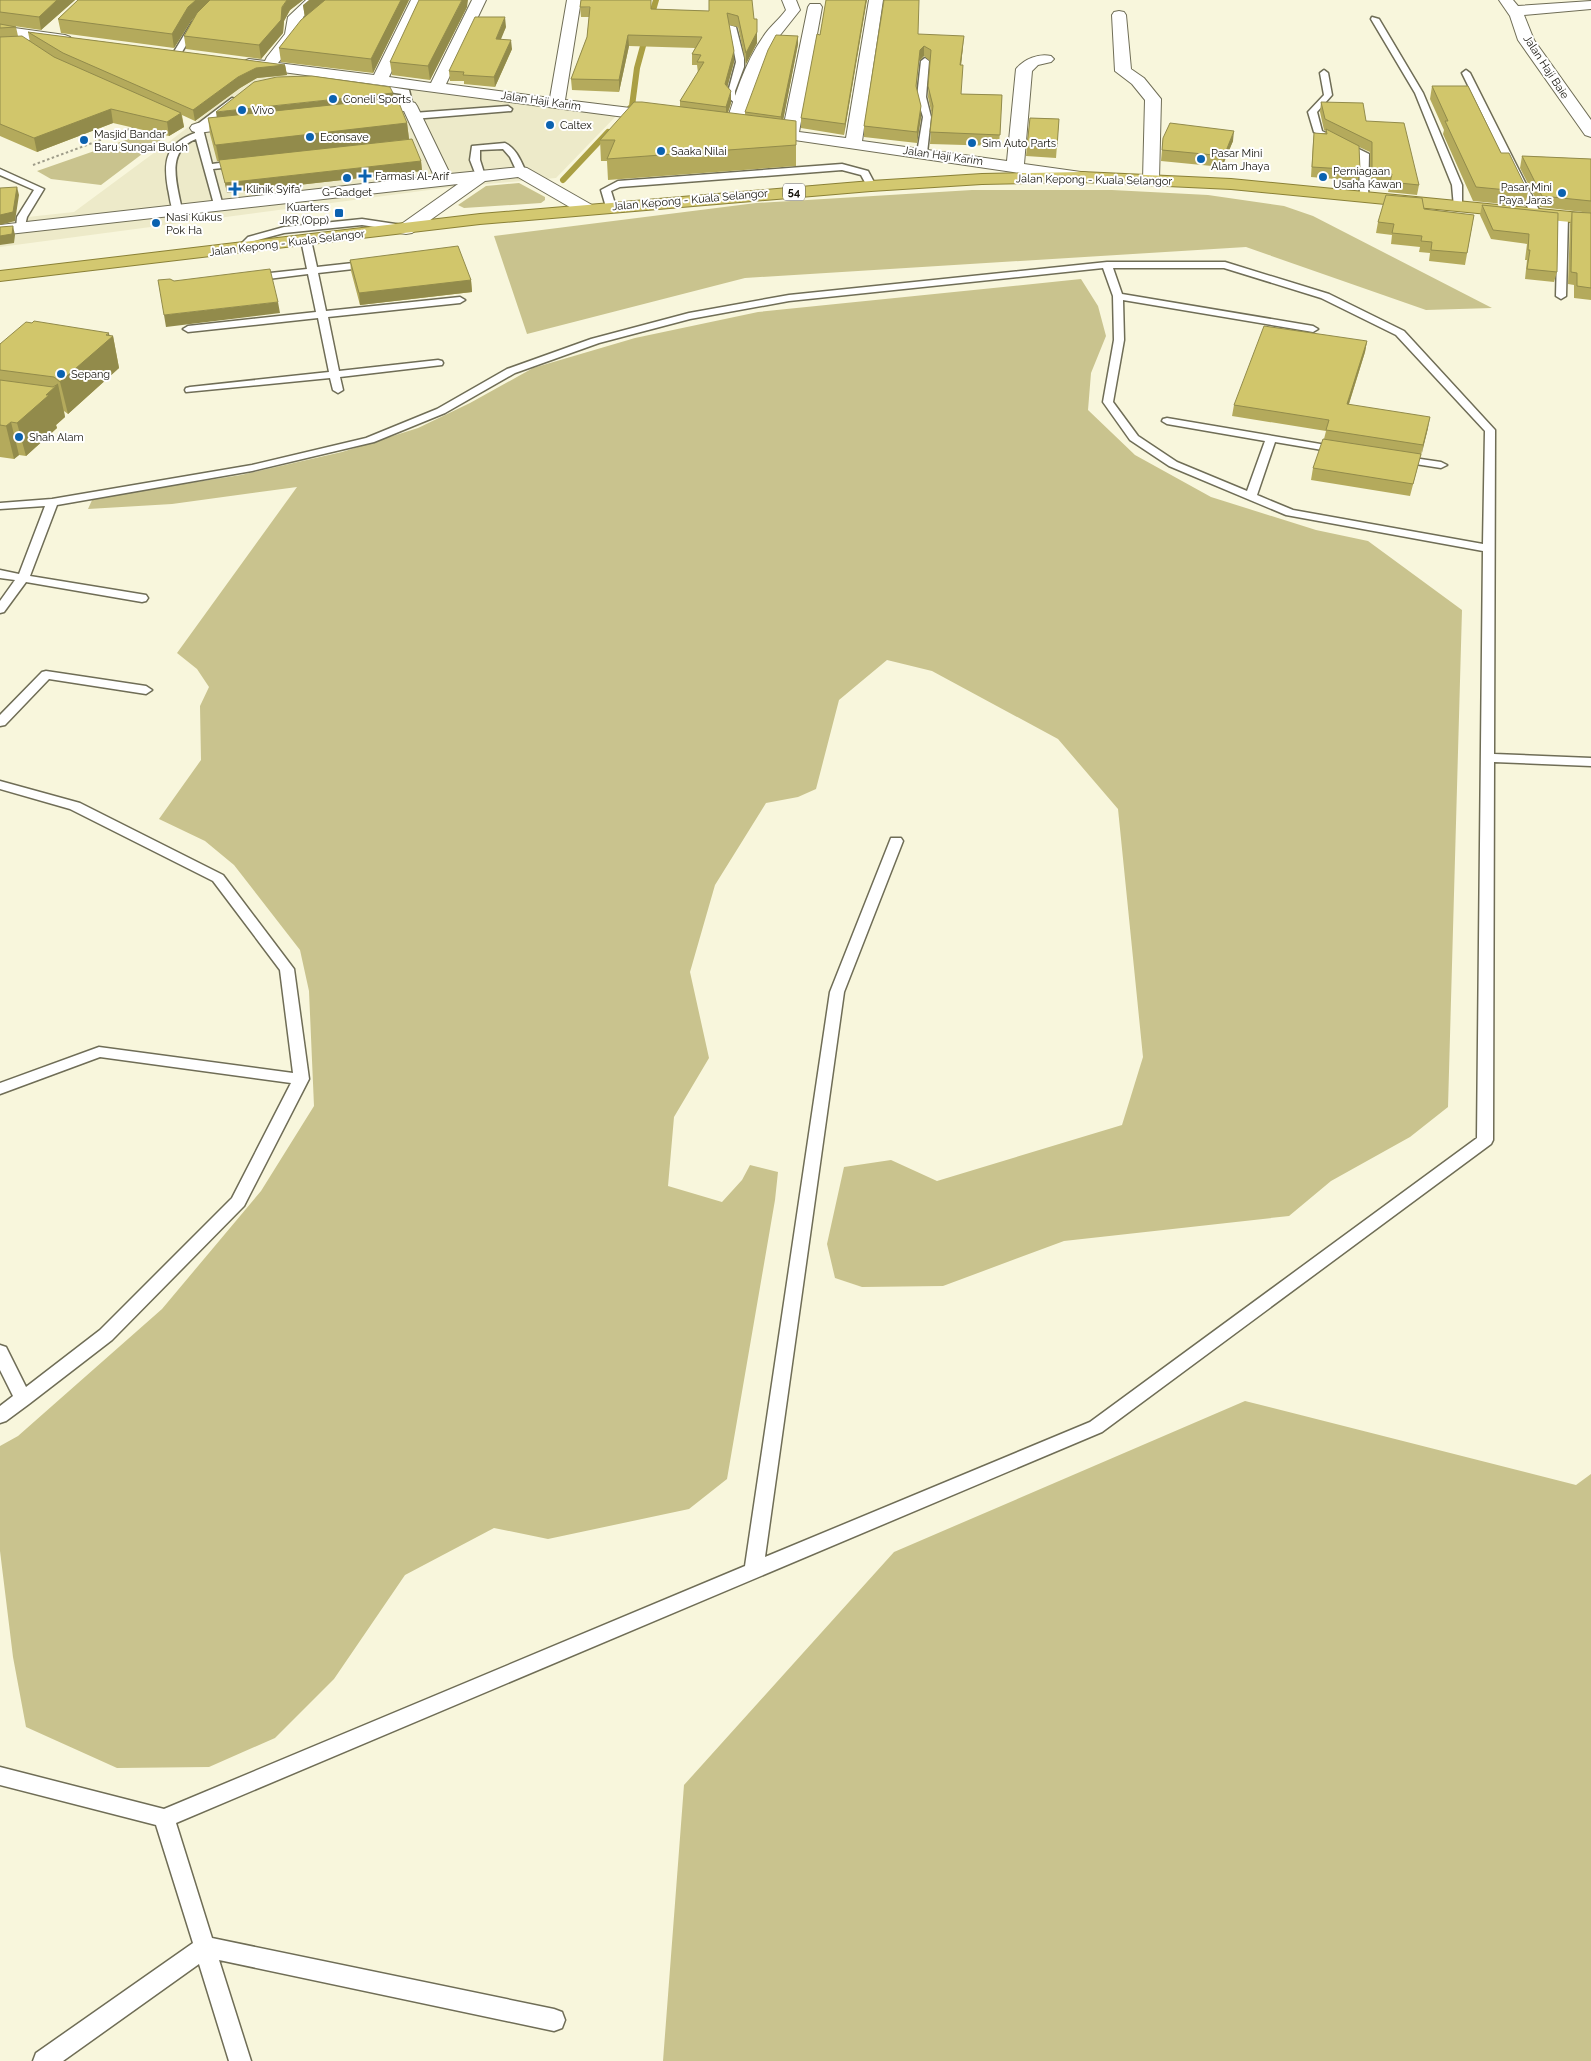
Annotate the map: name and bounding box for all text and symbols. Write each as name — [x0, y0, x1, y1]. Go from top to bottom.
street label: Jalan Haji Baie — [1521, 33, 1572, 102]
street label: Jalan Haji Karim — [500, 89, 582, 113]
marker: Coneli Sports — [327, 93, 339, 105]
place label: Coneli Sports — [343, 93, 411, 106]
marker: Vivo — [236, 104, 248, 116]
place label: Vivo — [252, 104, 275, 117]
marker: Caltex — [544, 119, 556, 131]
place label: Caltex — [560, 119, 592, 132]
place label: Masjid Bandar Baru Sungai Buloh — [94, 128, 188, 154]
marker: Econsave — [304, 131, 316, 143]
place label: Econsave — [320, 131, 369, 144]
marker: Masjid Bandar Baru Sungai Buloh — [78, 134, 90, 146]
marker: Sim Auto Parts — [966, 137, 978, 149]
place label: Sim Auto Parts — [982, 137, 1056, 150]
street label: Jalan Haji Karim — [902, 144, 984, 168]
marker: Saaka Nilai — [655, 145, 667, 157]
place label: Saaka Nilai — [671, 145, 727, 158]
place label: Pasar Mini Alam Jhaya — [1211, 147, 1269, 173]
marker: Pasar Mini Alam Jhaya — [1195, 153, 1207, 165]
place label: Perniagaan Usaha Kawan — [1333, 165, 1402, 191]
marker: Farmasi Al-Arif — [359, 170, 371, 182]
place label: Farmasi Al-Arif — [375, 170, 449, 183]
marker: Perniagaan Usaha Kawan — [1317, 171, 1329, 183]
marker: G-Gadget — [341, 172, 353, 184]
street label: Jalan Kepong - Kuala Selangor — [1016, 172, 1172, 188]
place label: Pasar Mini Paya Jaras — [1499, 181, 1552, 207]
marker: Klinik Syifa’ — [228, 182, 242, 196]
place label: Klinik Syifa’ — [246, 183, 302, 196]
road number: 54 — [783, 183, 805, 200]
place label: G-Gadget — [322, 186, 372, 199]
street label: Jalan Kepong - Kuala Selangor — [612, 187, 769, 213]
marker: Pasar Mini Paya Jaras — [1556, 187, 1568, 199]
place label: Kuarters JKR (Opp) — [279, 201, 329, 227]
marker: Kuarters JKR (Opp) — [333, 207, 345, 219]
place label: Nasi Kukus Pok Ha — [166, 211, 222, 237]
marker: Nasi Kukus Pok Ha — [150, 217, 162, 229]
street label: Jalan Kepong - Kuala Selangor — [209, 227, 366, 259]
marker: Sepang — [55, 368, 67, 380]
place label: Sepang — [71, 368, 110, 381]
marker: Shah Alam — [13, 431, 25, 443]
place label: Shah Alam — [29, 431, 84, 444]

